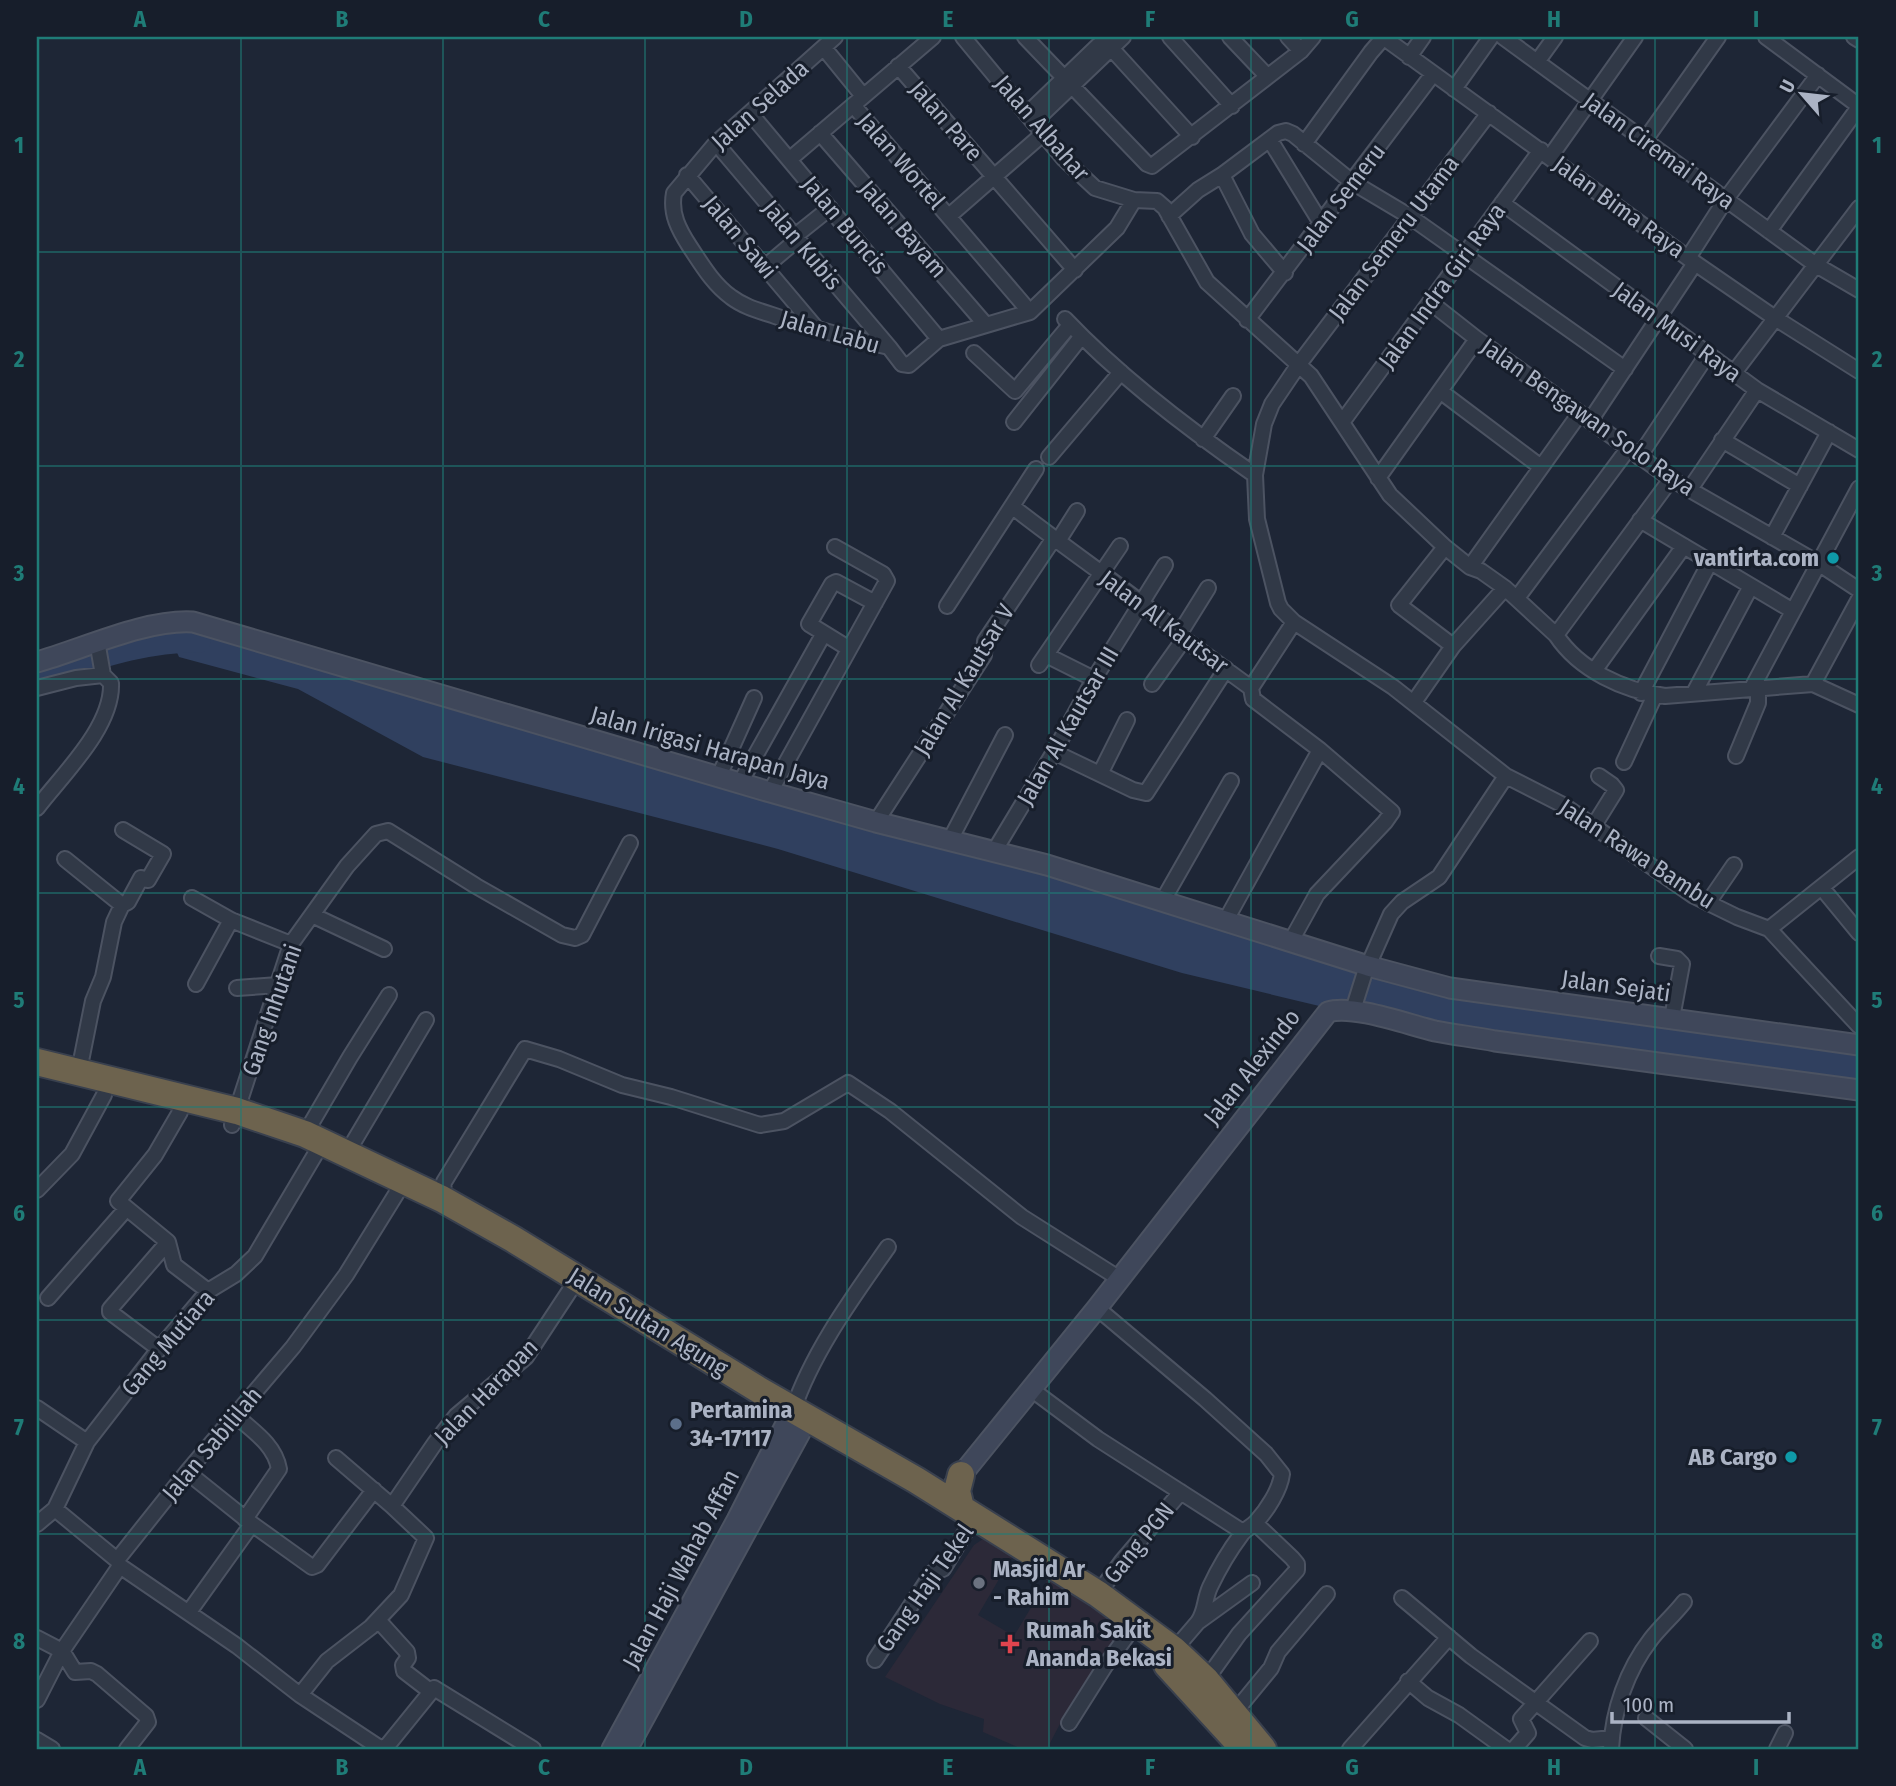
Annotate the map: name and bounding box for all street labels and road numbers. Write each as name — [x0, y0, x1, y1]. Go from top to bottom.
street label: Jalan Selada — [706, 54, 814, 156]
street label: Jalan Albahar — [989, 70, 1096, 187]
street label: Jalan Pare — [904, 75, 988, 167]
street label: Jalan Ciremai Raya — [1578, 87, 1740, 215]
street label: Jalan Wortel — [851, 107, 951, 215]
street label: Jalan Semeru — [1291, 138, 1391, 258]
street label: Jalan Semeru Utama — [1323, 150, 1465, 326]
street label: Jalan Bima Raya — [1548, 150, 1690, 264]
street label: Jalan Buncis — [796, 170, 894, 280]
street label: Jalan Bayam — [853, 175, 953, 283]
street label: Jalan Sawi — [697, 190, 783, 284]
street label: Jalan Kubis — [756, 194, 848, 296]
street label: Jalan Indra Giri Raya — [1373, 198, 1511, 374]
street label: Jalan Musi Raya — [1607, 276, 1747, 388]
street label: Jalan Labu — [777, 304, 883, 360]
street label: Jalan Bengawan Solo Raya — [1475, 332, 1701, 502]
street label: Jalan Al Kautsar — [1094, 565, 1234, 680]
street label: Jalan Al Kautsar V — [908, 599, 1021, 761]
street label: Jalan Al Kautsar III — [1011, 642, 1125, 810]
street label: Jalan Irigasi Harapan Jaya — [587, 700, 833, 796]
street label: Jalan Rawa Bambu — [1554, 793, 1720, 915]
street label: Gang Inhutani — [236, 941, 308, 1079]
street label: Jalan Sejati — [1560, 964, 1672, 1008]
street label: Jalan Alexindo — [1198, 1003, 1306, 1131]
street label: Jalan Sultan Agung — [563, 1262, 734, 1383]
street label: Gang Mutiara — [116, 1284, 220, 1402]
street label: Jalan Harapan — [428, 1333, 544, 1451]
street label: Jalan Sabililah — [156, 1381, 268, 1507]
street label: Jalan Haji Wahab Affan — [617, 1465, 745, 1673]
street label: Gang PGN — [1098, 1497, 1180, 1589]
street label: Gang Haji Tekel — [871, 1519, 979, 1657]

